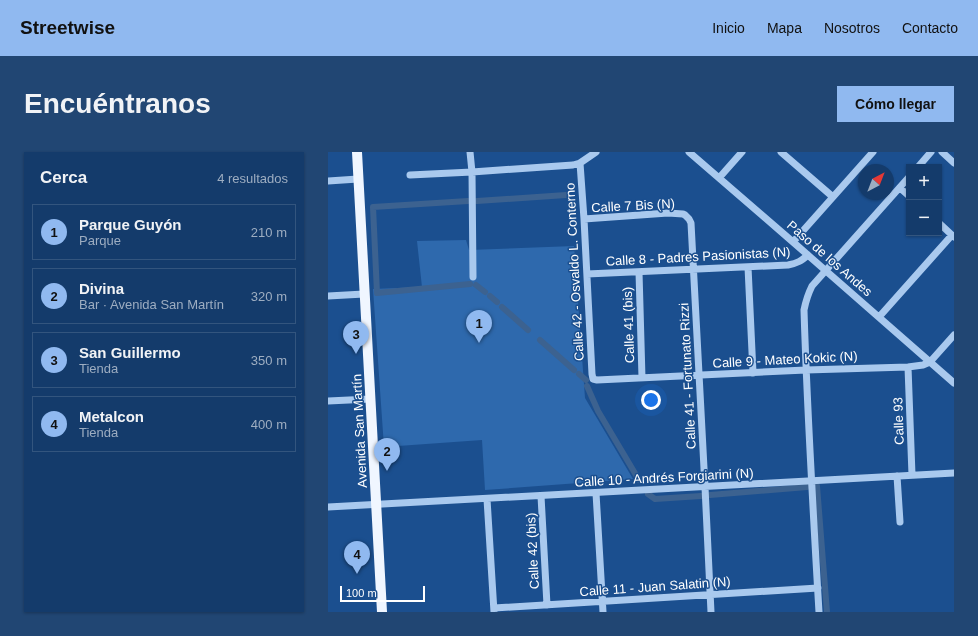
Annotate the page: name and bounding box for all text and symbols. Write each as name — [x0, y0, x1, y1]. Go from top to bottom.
text: Streetwise — [20, 17, 115, 38]
text: Inicio — [712, 20, 745, 36]
text: Mapa — [767, 20, 802, 36]
text: Nosotros — [824, 20, 880, 36]
text: Contacto — [902, 20, 958, 36]
button: Cómo llegar — [837, 86, 954, 122]
text: Encuéntranos — [24, 88, 211, 119]
north arrow — [858, 164, 894, 200]
map controls — [906, 164, 942, 236]
button: + — [906, 164, 942, 200]
text: Cerca — [40, 168, 87, 187]
text: 4 resultados — [217, 171, 288, 186]
street label: Calle 42 - Osvaldo L. Conterno — [562, 182, 587, 361]
street label: Calle 7 Bis (N) — [591, 196, 675, 215]
button: − — [906, 200, 942, 236]
text: Parque Guyón — [79, 216, 182, 233]
street label: Paso de los Andes — [784, 217, 876, 300]
text: 1 — [50, 225, 58, 240]
text: 210 m — [251, 225, 287, 240]
text: Parque — [79, 233, 121, 248]
street label: Calle 8 - Padres Pasionistas (N) — [605, 244, 791, 269]
text: Divina — [79, 280, 124, 297]
street label: Calle 41 (bis) — [620, 286, 637, 364]
text: 2 — [50, 289, 58, 304]
text: 320 m — [251, 289, 287, 304]
text: Bar · Avenida San Martín — [79, 297, 224, 312]
street label: Calle 41 - Fortunato Rizzi — [676, 302, 699, 450]
pin: 1 — [466, 310, 492, 343]
pin: 3 — [343, 321, 369, 354]
text: San Guillermo — [79, 344, 181, 361]
street label: Calle 9 - Mateo Kokic (N) — [712, 348, 858, 371]
text: 3 — [50, 353, 58, 368]
text: 350 m — [251, 353, 287, 368]
text: Tienda — [79, 361, 118, 376]
street label: Avenida San Martín — [349, 374, 370, 488]
your location — [641, 390, 661, 410]
street label: Calle 93 — [890, 397, 907, 445]
text: Metalcon — [79, 408, 144, 425]
text: 4 — [50, 417, 58, 432]
text: 400 m — [251, 417, 287, 432]
text: Tienda — [79, 425, 118, 440]
pin: 2 — [374, 438, 400, 471]
street label: Calle 10 - Andrés Forgiarini (N) — [574, 465, 754, 490]
street label: Calle 42 (bis) — [523, 512, 542, 590]
pin: 4 — [344, 541, 370, 574]
street label: Calle 11 - Juan Salatin (N) — [579, 574, 731, 599]
scale bar — [340, 584, 425, 603]
text: 100 m — [346, 587, 377, 599]

